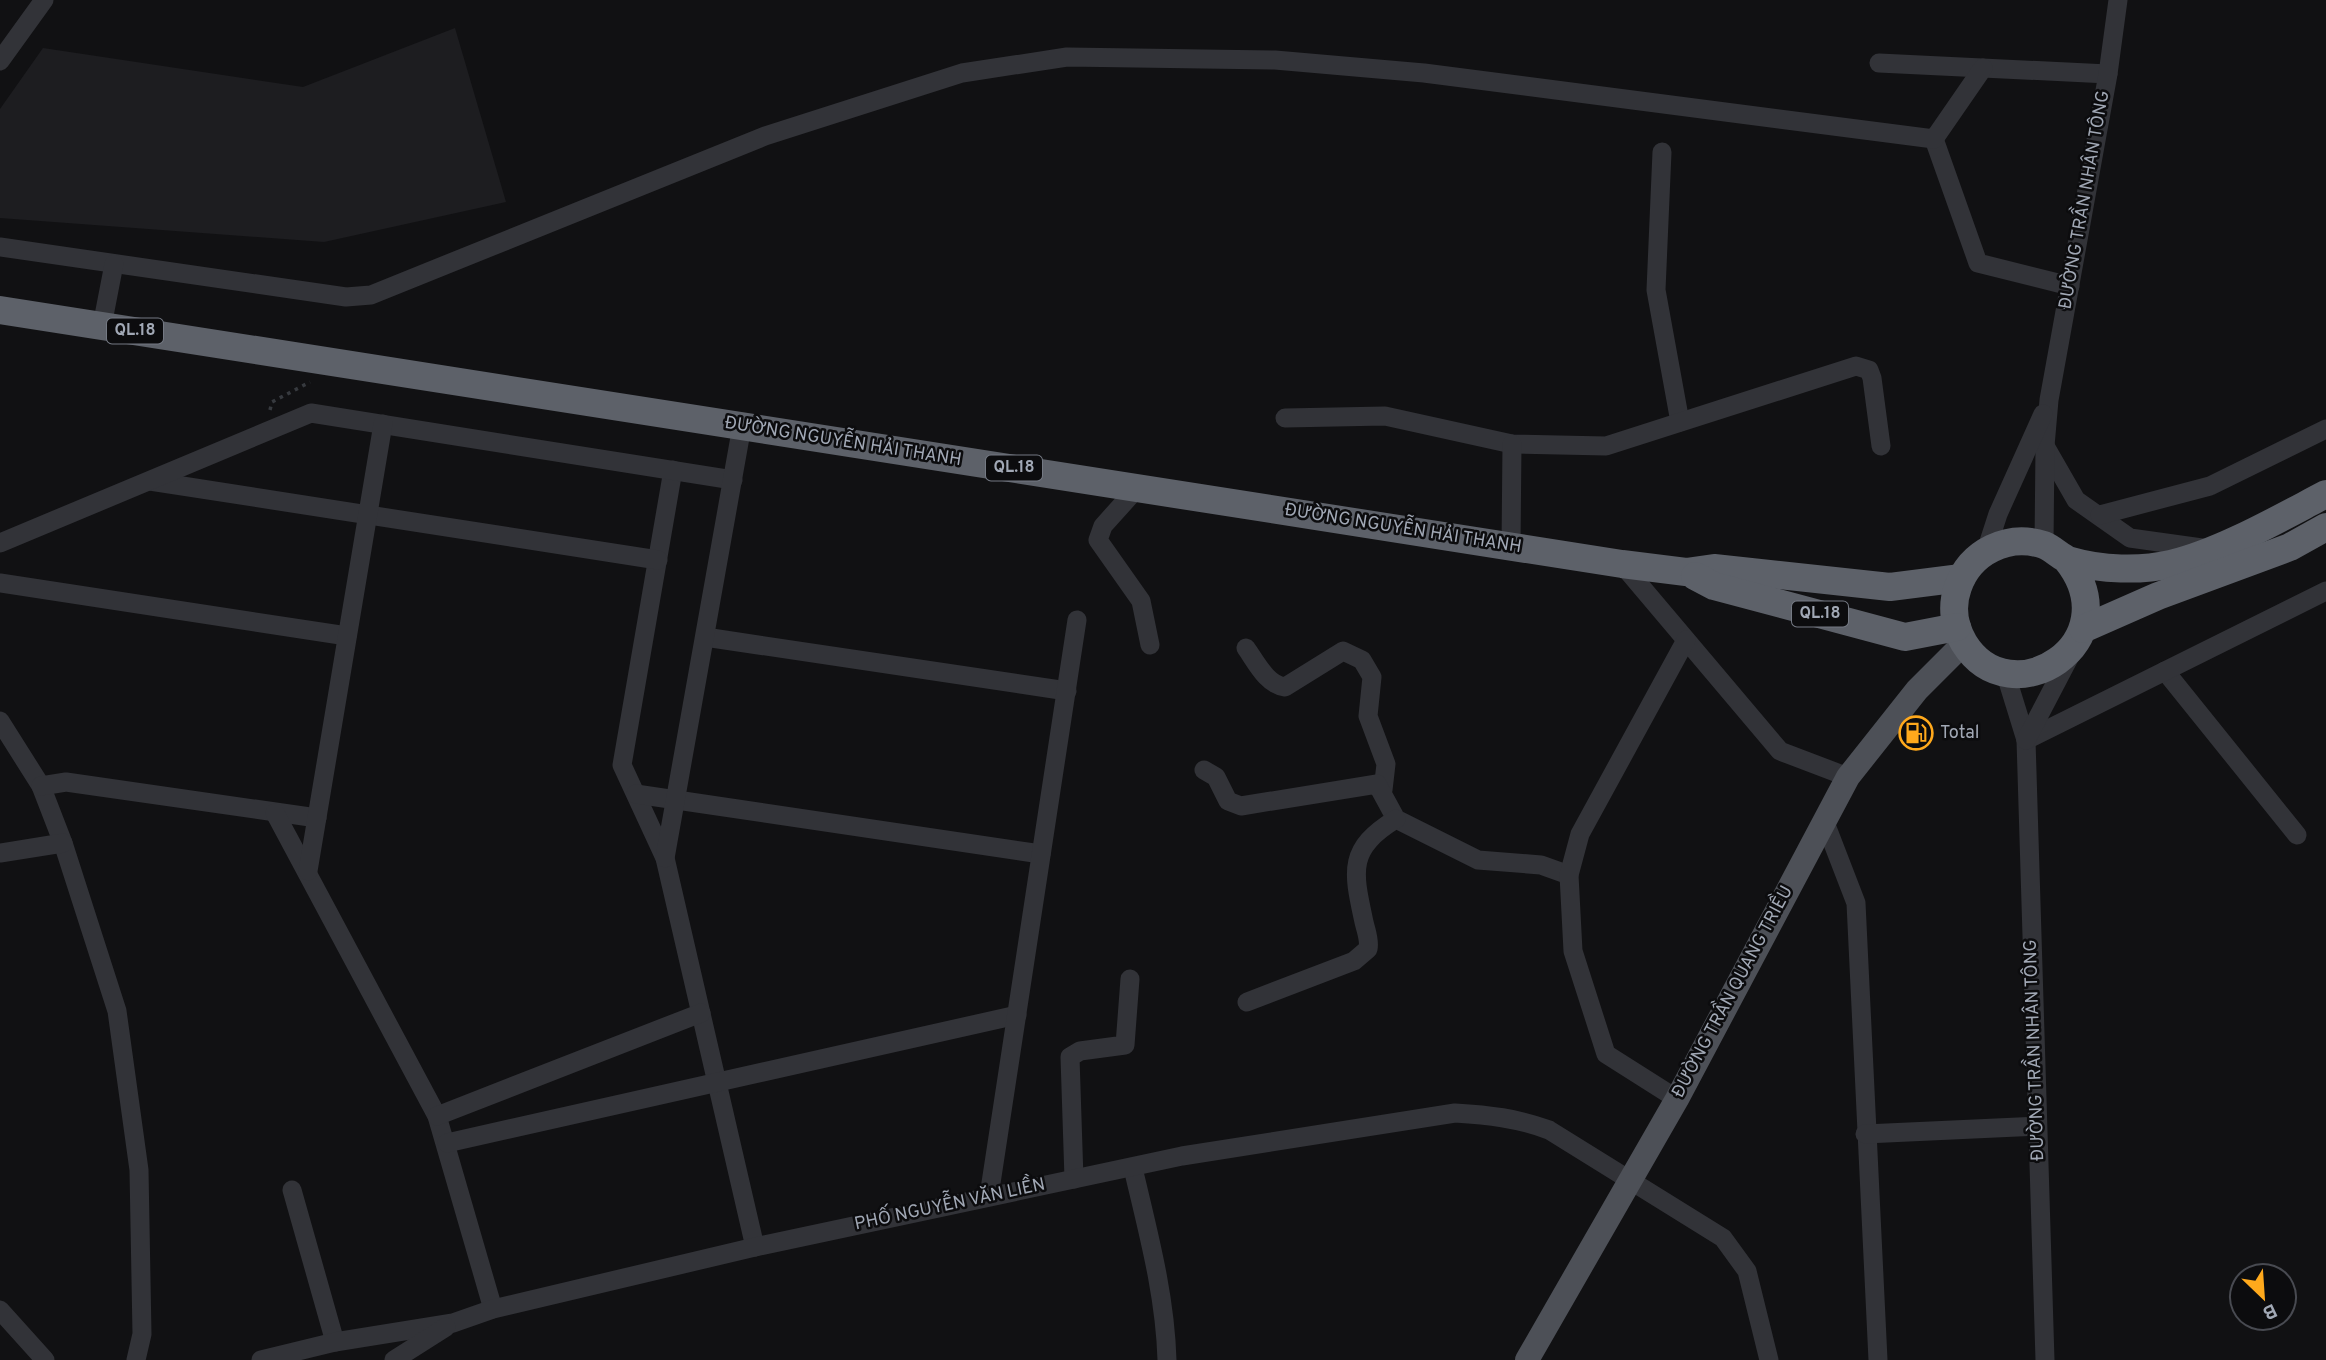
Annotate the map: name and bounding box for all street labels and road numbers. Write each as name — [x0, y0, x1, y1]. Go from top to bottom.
street label: ĐƯỜNG TRẦN NHÂN TÔNG — [2049, 88, 2116, 311]
road number: QL.18 — [107, 318, 163, 344]
street label: ĐƯỜNG NGUYỄN HẢI THANH — [723, 407, 964, 472]
road number: QL.18 — [986, 456, 1042, 481]
street label: ĐƯỜNG NGUYỄN HẢI THANH — [1283, 494, 1524, 559]
road number: QL.18 — [1792, 601, 1848, 626]
street label: ĐƯỜNG TRẦN QUANG TRIỀU — [1663, 880, 1799, 1102]
street label: ĐƯỜNG TRẦN NHÂN TÔNG — [2015, 939, 2050, 1161]
street label: PHỐ NGUYỄN VĂN LIỀN — [851, 1169, 1047, 1236]

